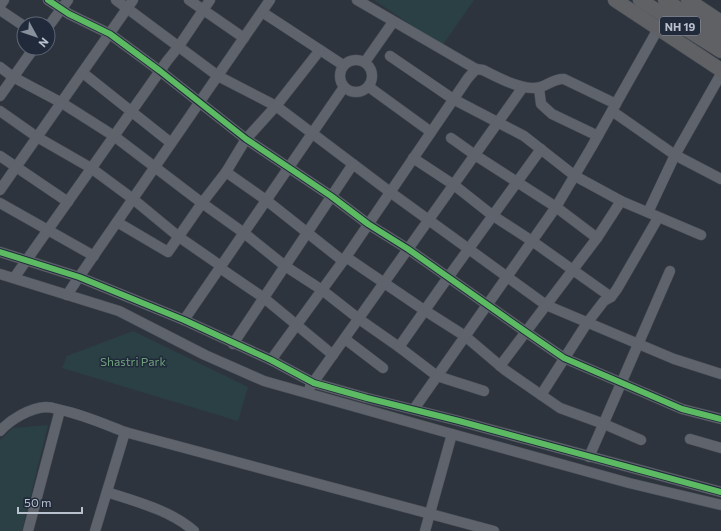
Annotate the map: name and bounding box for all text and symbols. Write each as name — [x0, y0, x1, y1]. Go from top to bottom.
north arrow — [16, 16, 56, 56]
road number: NH 19 — [660, 17, 700, 35]
text: N — [36, 35, 52, 50]
park label: Shastri Park — [100, 354, 166, 368]
scale bar — [18, 489, 82, 515]
text: 50 m — [24, 495, 52, 509]

